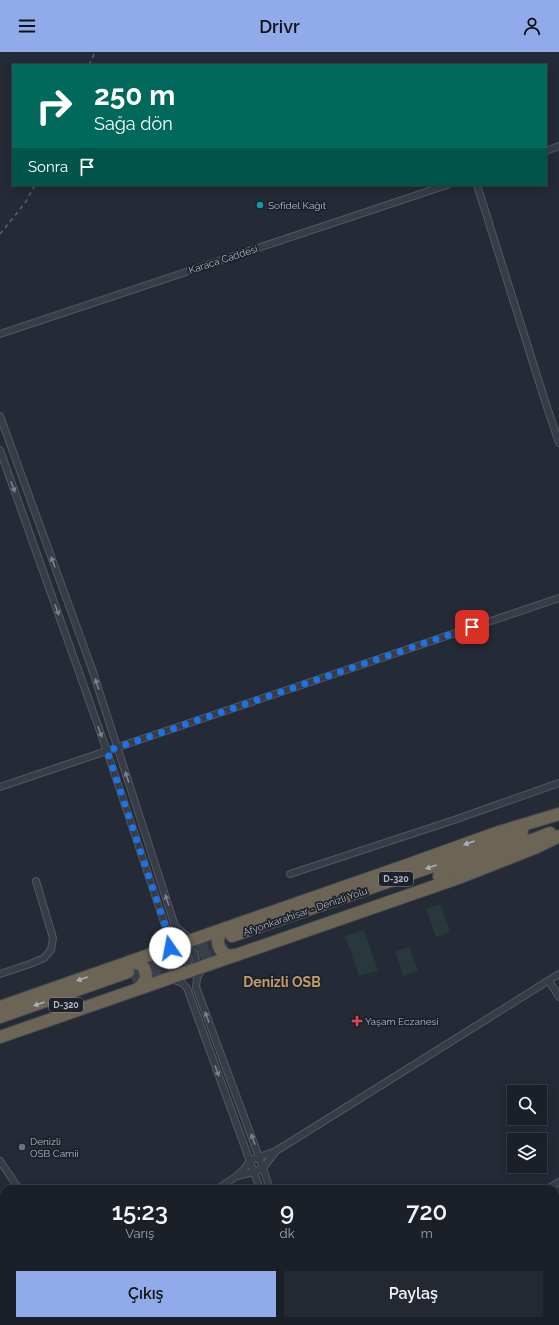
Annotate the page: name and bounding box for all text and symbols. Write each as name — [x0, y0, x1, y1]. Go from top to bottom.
icon: menu — [16, 15, 38, 37]
icon: person — [521, 15, 543, 37]
text: Drivr — [259, 16, 300, 37]
text: 250 m — [94, 79, 175, 112]
icon: right — [28, 80, 80, 132]
text: Sağa dön — [94, 113, 173, 134]
icon: arrive — [76, 156, 98, 178]
text: Sonra — [28, 158, 68, 176]
marker: Sofidel Kağıt — [255, 200, 265, 210]
place label: Sofidel Kağıt — [268, 200, 327, 211]
street label: Karaca Caddesi — [187, 243, 259, 276]
one-way arrow — [10, 482, 16, 494]
one-way arrow — [50, 556, 56, 568]
one-way arrow — [54, 604, 60, 616]
pin — [455, 610, 489, 644]
icon: arrive — [461, 616, 483, 638]
one-way arrow — [94, 678, 100, 690]
one-way arrow — [98, 726, 104, 738]
one-way arrow — [124, 770, 130, 782]
one-way arrow — [462, 840, 474, 846]
one-way arrow — [425, 864, 437, 870]
road number: D-320 — [379, 872, 413, 886]
street label: Afyonkarahisar - Denizli Yolu — [242, 885, 369, 938]
one-way arrow — [164, 894, 170, 906]
position arrow — [149, 927, 191, 969]
district label: Denizli OSB — [243, 974, 321, 990]
one-way arrow — [75, 976, 87, 982]
road number: D-320 — [49, 998, 83, 1012]
one-way arrow — [32, 1001, 44, 1007]
one-way arrow — [204, 1011, 210, 1023]
marker: Yaşam Eczanesi — [352, 1016, 362, 1026]
place label: Yaşam Eczanesi — [365, 1016, 439, 1027]
one-way arrow — [215, 1065, 221, 1077]
map controls — [507, 1085, 547, 1173]
button: search — [507, 1085, 547, 1125]
one-way arrow — [249, 1132, 255, 1144]
button: layers — [507, 1133, 547, 1173]
place label: Denizli OSB Camii — [30, 1136, 79, 1159]
marker: Denizli OSB Camii — [17, 1142, 27, 1152]
text: 15:23 — [112, 1197, 168, 1226]
text: 9 — [280, 1197, 294, 1226]
text: 720 — [406, 1197, 447, 1226]
text: Varış — [125, 1226, 154, 1241]
text: dk — [280, 1226, 295, 1241]
text: m — [421, 1226, 433, 1241]
button: Çıkış — [16, 1271, 276, 1317]
button: Paylaş — [284, 1271, 543, 1317]

